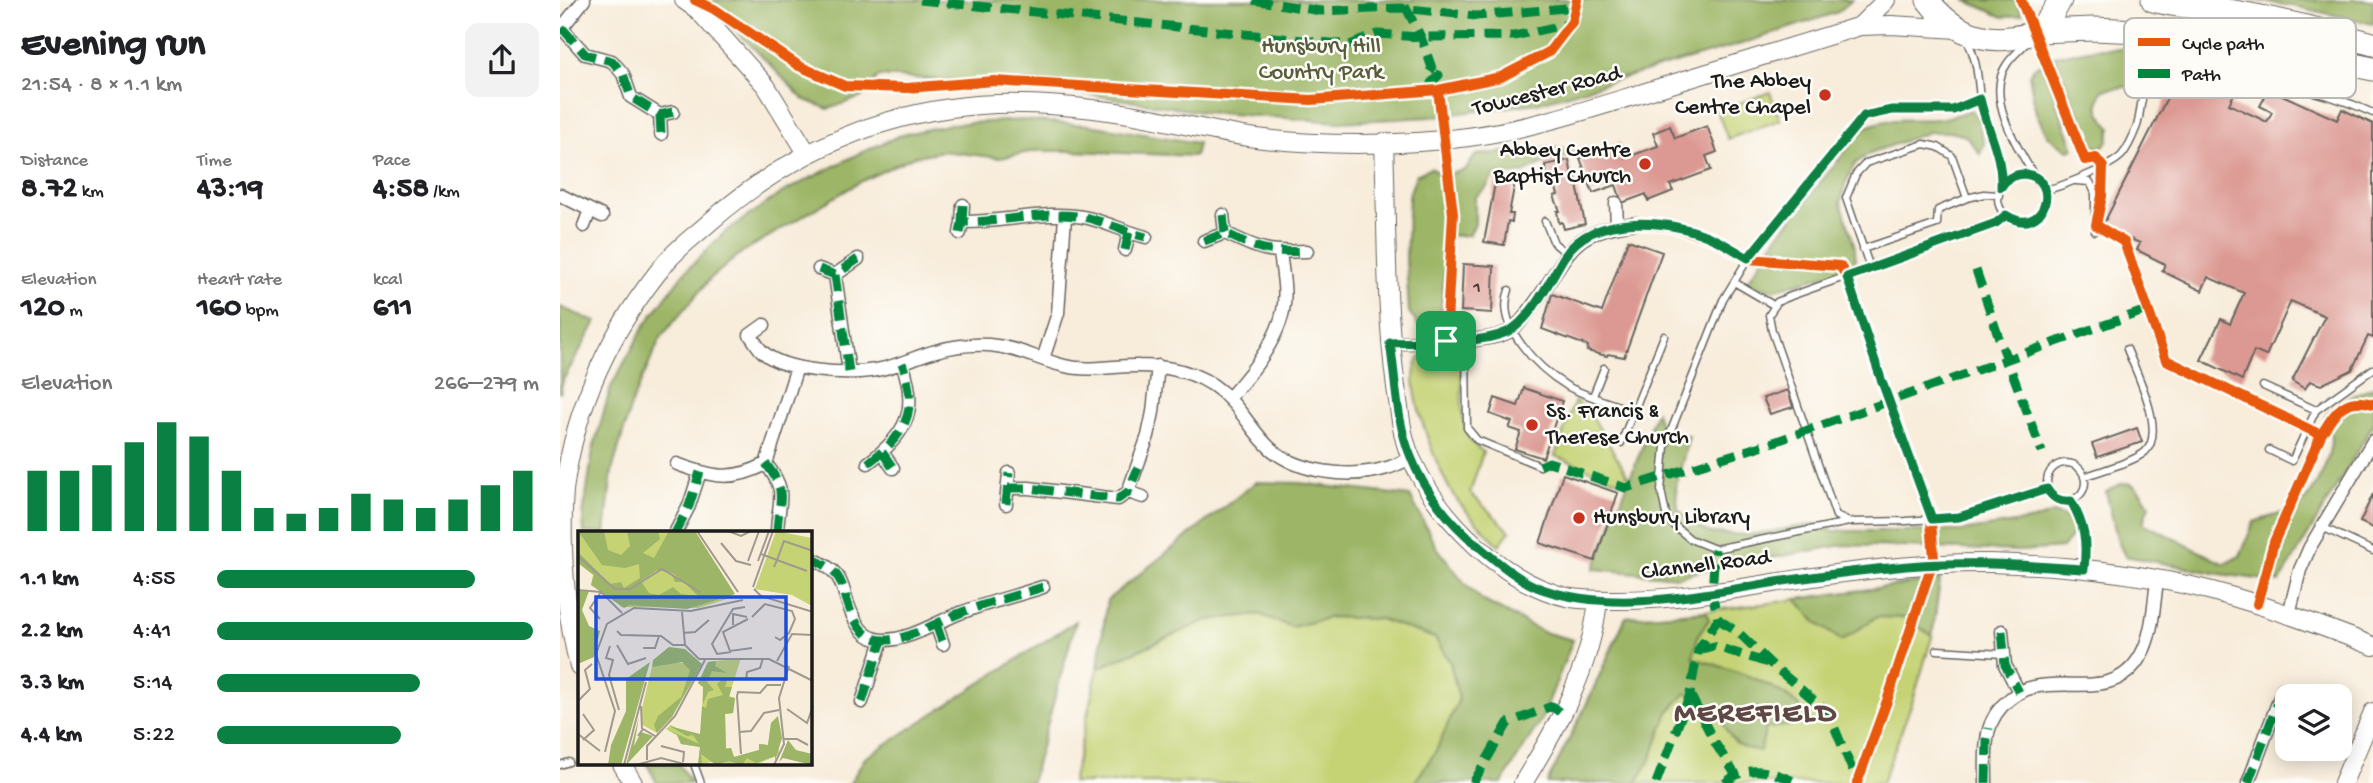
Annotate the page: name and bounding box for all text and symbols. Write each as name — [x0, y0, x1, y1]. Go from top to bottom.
legend — [2124, 18, 2356, 98]
button: share — [465, 23, 539, 97]
text: Evening run — [21, 24, 205, 68]
park label: Hunsbury Hill Country Park — [1259, 34, 1386, 87]
text: Cycle path — [2182, 34, 2264, 57]
street label: Towcester Road — [1468, 60, 1625, 124]
text: Path — [2181, 65, 2221, 88]
place label: The Abbey Centre Chapel — [1675, 69, 1811, 122]
text: 21:54 · 8 × 1.1 km — [21, 72, 182, 99]
marker: The Abbey Centre Chapel — [1817, 87, 1833, 103]
place label: Abbey Centre Baptist Church — [1493, 138, 1632, 191]
text: Distance — [21, 150, 88, 173]
text: Time — [197, 150, 232, 173]
text: Pace — [373, 150, 410, 173]
marker: Abbey Centre Baptist Church — [1637, 156, 1653, 172]
text: 8.72 — [21, 173, 77, 208]
text: 43:19 — [197, 173, 263, 208]
text: 4:58 — [373, 173, 429, 208]
text: km — [77, 181, 104, 204]
text: /km — [429, 181, 460, 204]
text: Elevation — [21, 269, 97, 292]
text: Heart rate — [197, 269, 282, 292]
text: kcal — [373, 269, 403, 292]
house number: 1 — [1472, 277, 1481, 300]
text: 120 — [21, 292, 65, 327]
text: 160 — [197, 292, 241, 327]
text: 611 — [373, 292, 412, 327]
text: m — [65, 300, 83, 323]
text: bpm — [241, 300, 279, 323]
pin — [1416, 311, 1476, 371]
icon: arrive — [1427, 322, 1465, 360]
text: Elevation — [21, 371, 112, 398]
text: 266–279 m — [434, 371, 539, 398]
place label: Ss. Francis & Therese Church — [1544, 399, 1689, 452]
marker: Ss. Francis & Therese Church — [1524, 417, 1540, 433]
place label: Hunsbury Library — [1593, 505, 1750, 532]
marker: Hunsbury Library — [1571, 510, 1587, 526]
inset map — [578, 531, 812, 766]
street label: Clannell Road — [1640, 545, 1774, 587]
text: 1.1 km — [21, 566, 79, 593]
text: 4:55 — [133, 566, 175, 593]
text: 2.2 km — [21, 618, 83, 645]
text: 4:41 — [133, 618, 171, 645]
text: 3.3 km — [21, 670, 84, 697]
text: 5:14 — [133, 670, 173, 697]
map controls — [2275, 684, 2352, 761]
button: layers — [2275, 684, 2352, 761]
district label: MEREFIELD — [1674, 698, 1838, 733]
text: 4.4 km — [21, 722, 82, 749]
text: 5:22 — [133, 722, 175, 749]

